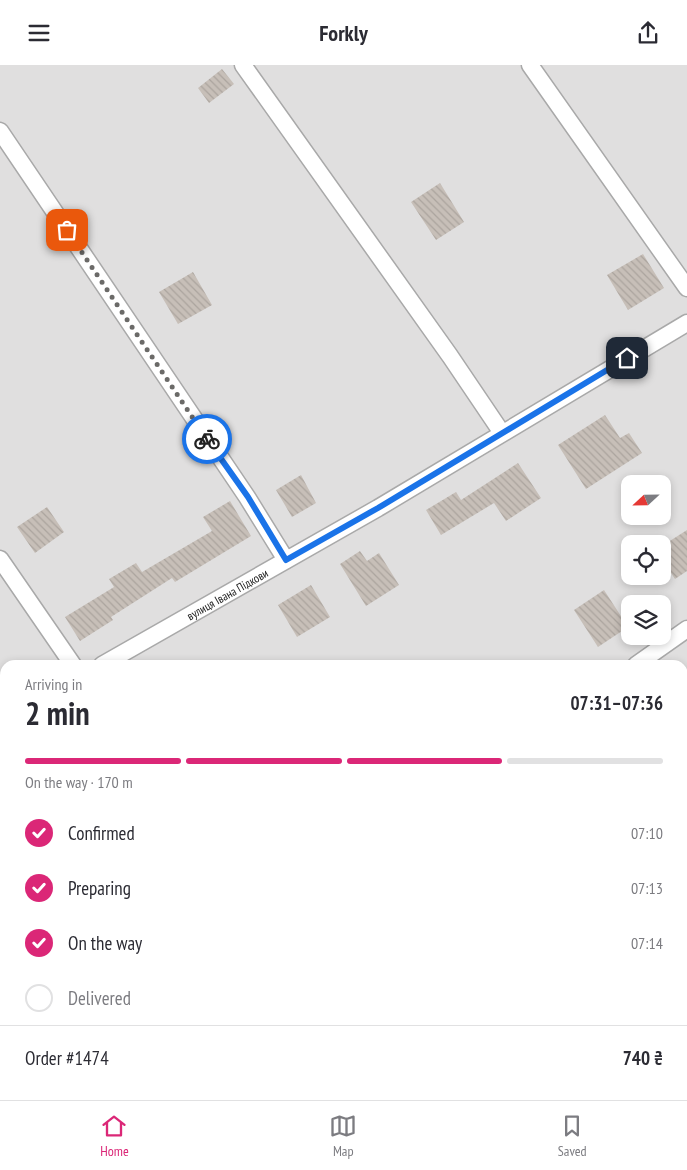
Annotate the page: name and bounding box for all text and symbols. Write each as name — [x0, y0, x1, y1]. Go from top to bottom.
icon: menu — [25, 19, 53, 47]
text: Forkly — [319, 19, 368, 47]
icon: share — [634, 19, 662, 47]
pin — [46, 209, 88, 251]
icon: bag — [53, 216, 81, 244]
pin — [606, 337, 648, 379]
icon: home — [613, 344, 641, 372]
courier — [182, 414, 232, 464]
icon: bike — [193, 425, 221, 453]
north arrow — [621, 475, 671, 525]
map controls — [621, 475, 671, 645]
button: locate — [621, 535, 671, 585]
street label: вулиця Івана Підкови — [184, 565, 270, 623]
button: layers — [621, 595, 671, 645]
text: Arriving in — [25, 674, 82, 694]
text: 07:31–07:36 — [570, 691, 663, 715]
text: 2 min — [25, 692, 90, 734]
text: On the way · 170 m — [25, 772, 133, 792]
icon: check — [25, 819, 53, 847]
text: Confirmed — [68, 821, 135, 845]
text: 07:10 — [631, 823, 663, 843]
icon: check — [25, 874, 53, 902]
text: Preparing — [68, 876, 131, 900]
text: 07:13 — [631, 878, 663, 898]
icon: check — [25, 929, 53, 957]
text: On the way — [68, 931, 142, 955]
text: 07:14 — [631, 933, 663, 953]
text: Delivered — [68, 986, 131, 1010]
text: Order #1474 — [25, 1046, 109, 1070]
text: 740 ₴ — [623, 1046, 663, 1070]
tab: Home — [100, 1112, 129, 1160]
tab: Map — [329, 1112, 357, 1160]
tab: Saved — [558, 1112, 587, 1160]

